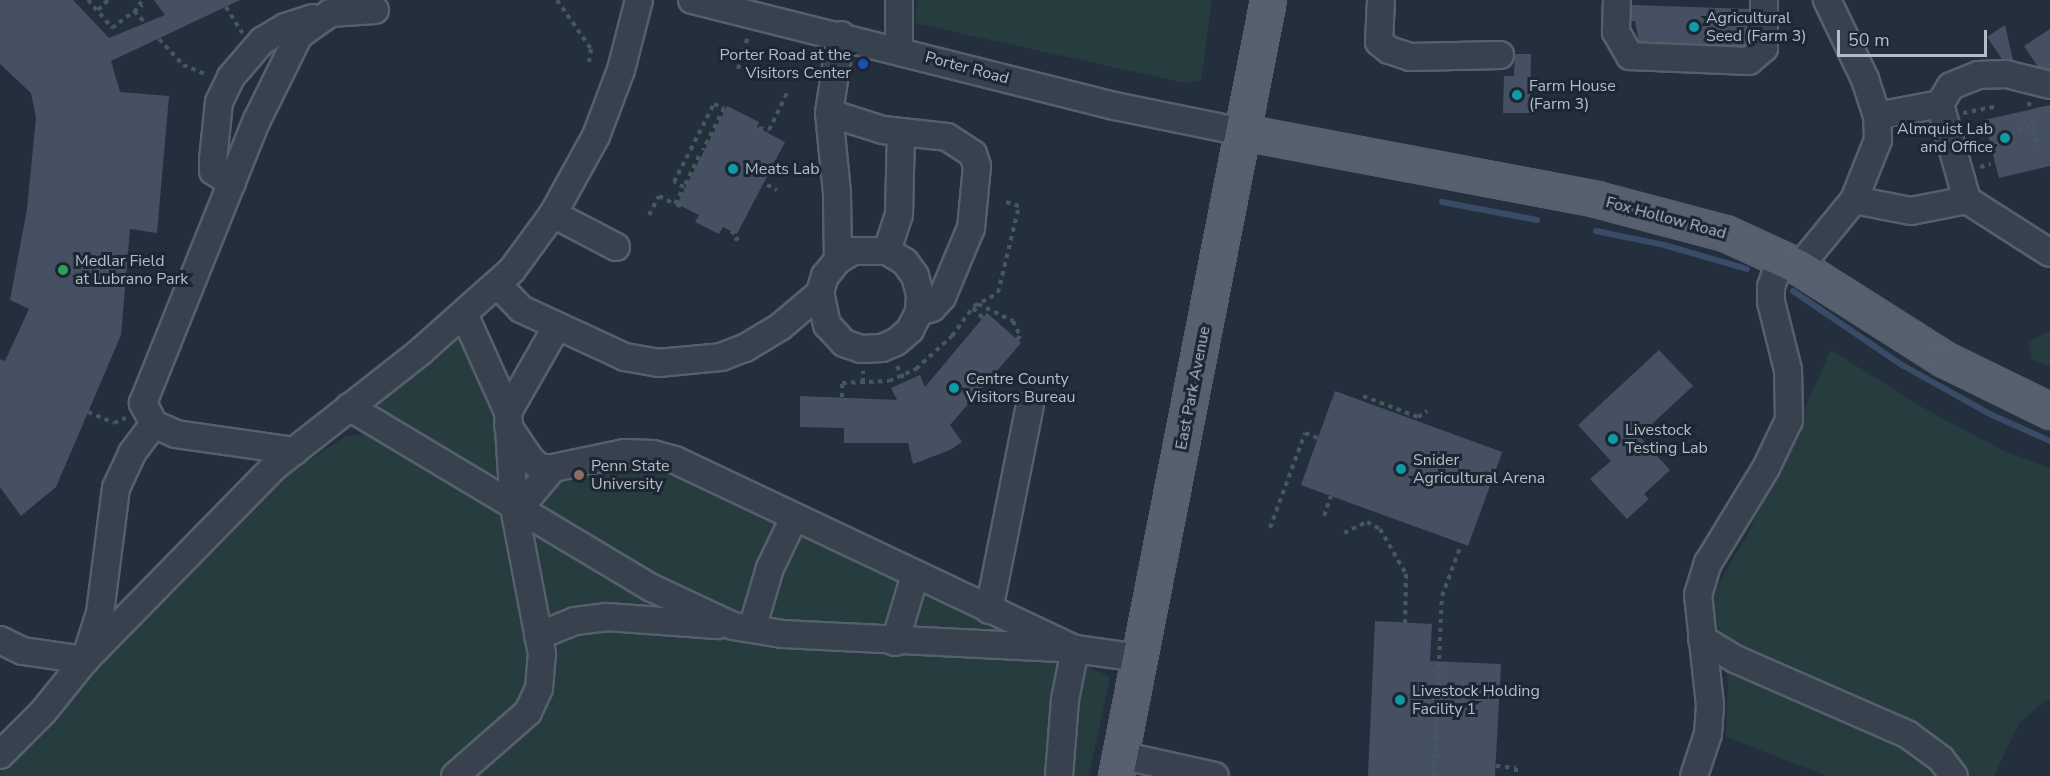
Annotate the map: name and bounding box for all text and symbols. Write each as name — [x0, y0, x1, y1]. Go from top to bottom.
place label: Agricultural Seed (Farm 3) — [1706, 8, 1807, 46]
scale bar — [1840, 18, 1990, 56]
marker: Agricultural Seed (Farm 3) — [1687, 20, 1701, 34]
text: 50 m — [1848, 28, 1890, 52]
place label: Porter Road at the Visitors Center — [720, 45, 851, 83]
street label: Porter Road — [923, 48, 1011, 88]
marker: Porter Road at the Visitors Center — [856, 57, 870, 71]
place label: Farm House (Farm 3) — [1529, 76, 1616, 114]
marker: Farm House (Farm 3) — [1510, 88, 1524, 102]
place label: Almquist Lab and Office — [1897, 119, 1993, 157]
marker: Almquist Lab and Office — [1998, 131, 2012, 145]
place label: Meats Lab — [745, 159, 820, 179]
marker: Meats Lab — [726, 162, 740, 176]
street label: Fox Hollow Road — [1604, 193, 1728, 243]
place label: Medlar Field at Lubrano Park — [75, 251, 188, 289]
marker: Medlar Field at Lubrano Park — [56, 263, 70, 277]
street label: East Park Avenue — [1172, 325, 1214, 451]
place label: Centre County Visitors Bureau — [966, 369, 1075, 407]
marker: Centre County Visitors Bureau — [947, 381, 961, 395]
place label: Livestock Testing Lab — [1625, 420, 1708, 458]
marker: Livestock Testing Lab — [1606, 432, 1620, 446]
place label: Snider Agricultural Arena — [1413, 450, 1545, 488]
place label: Penn State University — [591, 456, 669, 494]
marker: Snider Agricultural Arena — [1394, 462, 1408, 476]
marker: Penn State University — [572, 468, 586, 482]
place label: Livestock Holding Facility 1 — [1412, 681, 1540, 719]
marker: Livestock Holding Facility 1 — [1393, 693, 1407, 707]

